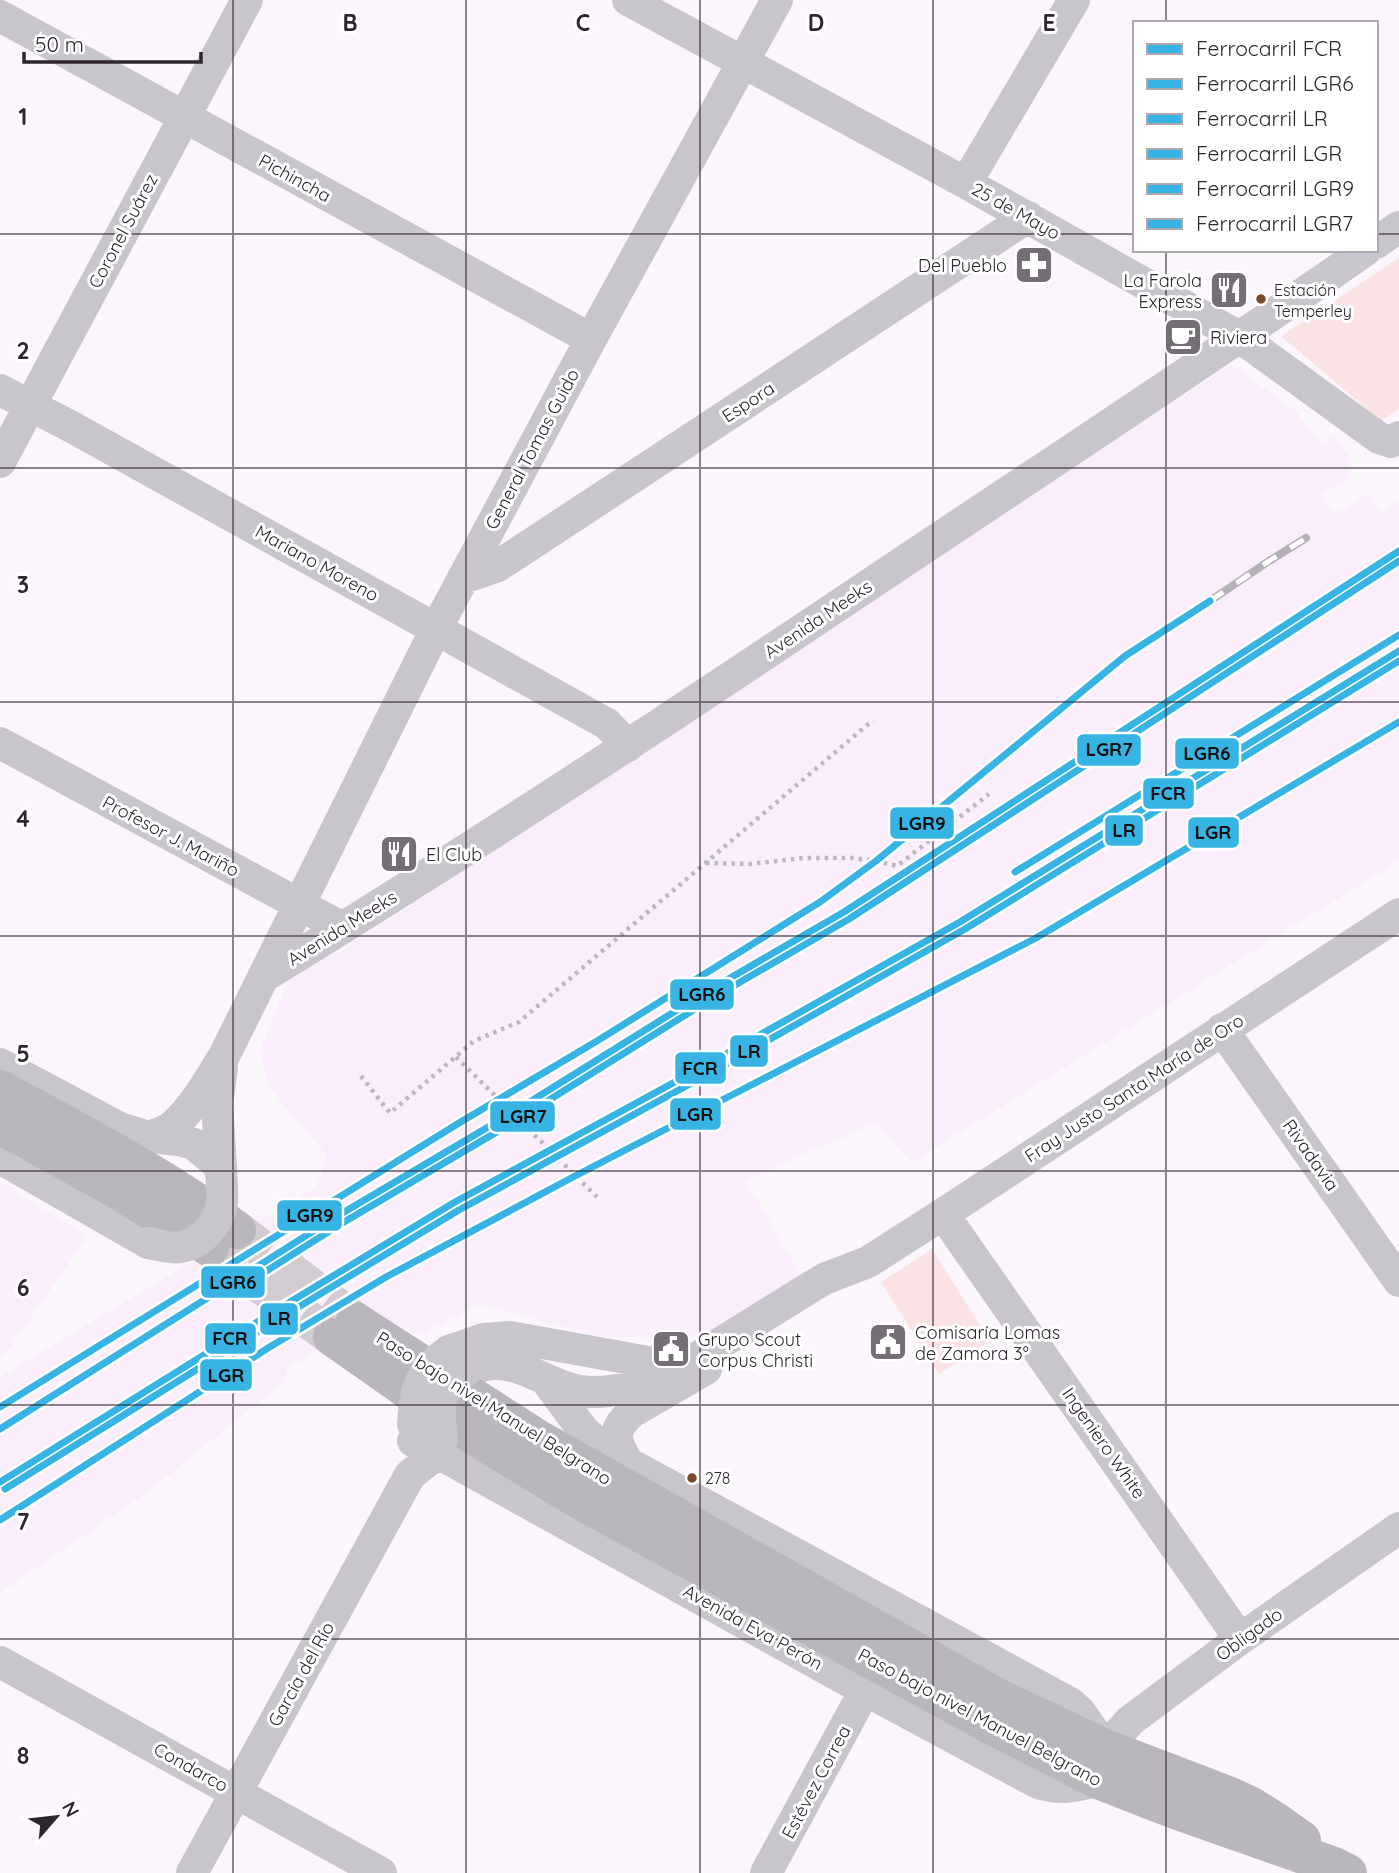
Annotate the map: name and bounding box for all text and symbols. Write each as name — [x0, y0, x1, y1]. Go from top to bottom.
text: B — [342, 8, 358, 37]
text: C — [576, 8, 590, 37]
text: D — [808, 8, 824, 37]
text: E — [1042, 8, 1056, 37]
scale bar — [24, 21, 201, 65]
legend — [1133, 21, 1378, 252]
text: 50 m — [35, 31, 84, 57]
text: Ferrocarril FCR — [1196, 35, 1342, 61]
text: Ferrocarril LGR6 — [1196, 70, 1354, 96]
text: 1 — [19, 102, 27, 131]
text: Ferrocarril LR — [1196, 105, 1328, 131]
text: Ferrocarril LGR — [1196, 140, 1342, 166]
street label: Pichincha — [255, 149, 335, 207]
street label: Coronel Suárez — [83, 170, 163, 292]
text: Ferrocarril LGR9 — [1196, 175, 1354, 201]
street label: 25 de Mayo — [968, 177, 1064, 245]
text: Ferrocarril LGR7 — [1196, 210, 1353, 236]
pharmacy icon: Del Pueblo — [1013, 244, 1055, 286]
place label: Del Pueblo — [918, 254, 1007, 277]
place label: La Farola Express — [1123, 269, 1202, 313]
restaurant icon: La Farola Express — [1208, 269, 1250, 311]
place label: Estación Temperley — [1274, 280, 1352, 321]
marker: Estación Temperley — [1254, 292, 1268, 306]
cafe icon: Riviera — [1162, 316, 1204, 358]
place label: Riviera — [1210, 326, 1267, 349]
text: 2 — [16, 336, 30, 365]
street label: General Tomas Guido — [480, 365, 584, 533]
street label: Espora — [717, 377, 779, 427]
street label: Mariano Moreno — [251, 520, 383, 606]
text: 3 — [17, 570, 29, 599]
street label: Avenida Meeks — [760, 575, 876, 663]
line badge: LGR7 — [1076, 733, 1142, 767]
text: LGR7 — [1085, 737, 1133, 761]
line badge: LGR6 — [1174, 737, 1240, 770]
text: LGR6 — [1183, 741, 1231, 765]
line badge: FCR — [1142, 777, 1195, 810]
text: FCR — [1150, 781, 1186, 805]
street label: Profesor J. Mariño — [99, 790, 243, 882]
text: 4 — [16, 804, 30, 833]
line badge: LGR9 — [889, 806, 955, 840]
text: LGR9 — [898, 811, 946, 835]
line badge: LR — [1104, 814, 1144, 847]
line badge: LGR — [1187, 816, 1240, 849]
text: LR — [1112, 818, 1136, 842]
text: LGR — [1195, 820, 1231, 844]
restaurant icon: El Club — [378, 833, 420, 875]
place label: El Club — [426, 843, 482, 866]
street label: Avenida Meeks — [283, 885, 401, 971]
line badge: LGR6 — [669, 978, 735, 1011]
text: LGR6 — [678, 982, 726, 1006]
street label: Fray Justo Santa María de Oro — [1020, 1009, 1248, 1167]
line badge: LR — [729, 1034, 769, 1068]
text: 5 — [16, 1039, 30, 1068]
text: LR — [737, 1039, 761, 1063]
line badge: FCR — [674, 1051, 727, 1085]
text: FCR — [682, 1056, 718, 1080]
line badge: LGR — [669, 1097, 722, 1131]
line badge: LGR7 — [489, 1100, 556, 1133]
text: LGR — [677, 1102, 713, 1126]
text: LGR7 — [499, 1104, 547, 1128]
street label: Rivadavia — [1278, 1115, 1344, 1195]
line badge: LGR9 — [276, 1199, 343, 1232]
text: LGR9 — [286, 1203, 334, 1227]
line badge: LGR6 — [200, 1265, 266, 1299]
text: LGR6 — [209, 1270, 257, 1294]
text: 6 — [17, 1273, 29, 1302]
line badge: LR — [259, 1302, 299, 1336]
text: LR — [267, 1306, 291, 1330]
public building icon: Comisaría Lomas de Zamora 3° — [867, 1321, 909, 1363]
place label: Comisaría Lomas de Zamora 3° — [915, 1321, 1060, 1365]
line badge: FCR — [204, 1322, 257, 1355]
text: FCR — [212, 1326, 248, 1350]
street label: Paso bajo nivel Manuel Belgrano — [372, 1326, 616, 1490]
public building icon: Grupo Scout Corpus Christi — [650, 1328, 692, 1370]
place label: Grupo Scout Corpus Christi — [698, 1328, 813, 1372]
line badge: LGR — [199, 1358, 253, 1392]
text: LGR — [208, 1363, 244, 1387]
street label: Ingeniero White — [1057, 1383, 1151, 1503]
place label: 278 — [705, 1468, 730, 1488]
marker: 278 — [685, 1471, 699, 1485]
text: 7 — [17, 1507, 30, 1536]
street label: Avenida Eva Perón — [679, 1579, 827, 1675]
street label: Obligado — [1211, 1602, 1287, 1666]
street label: García del Río — [263, 1618, 339, 1730]
street label: Paso bajo nivel Manuel Belgrano — [854, 1643, 1106, 1791]
street label: Estévez Correa — [776, 1721, 856, 1843]
street label: Condarco — [150, 1737, 232, 1797]
text: 8 — [17, 1741, 29, 1770]
north arrow — [21, 1782, 91, 1852]
text: N — [57, 1797, 85, 1821]

